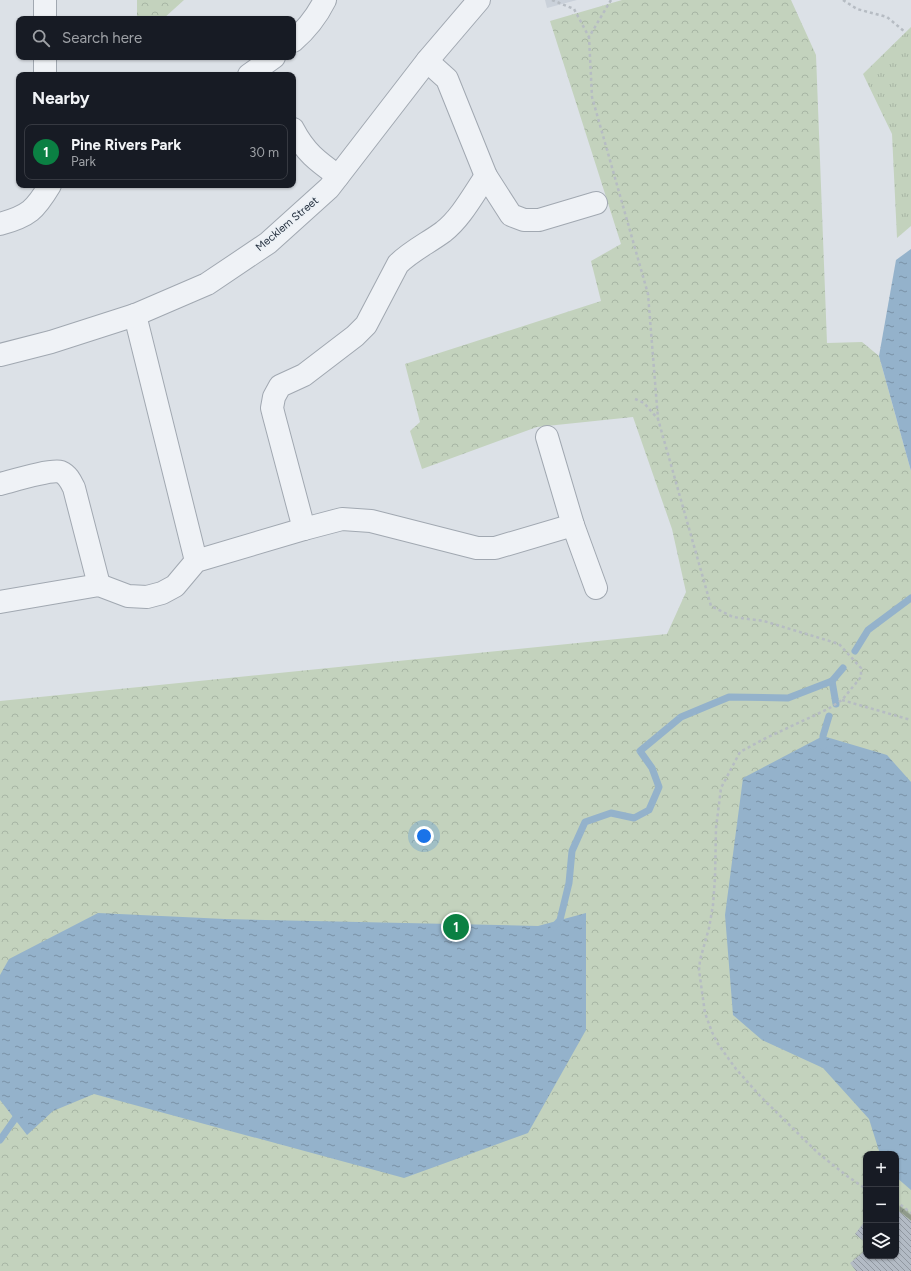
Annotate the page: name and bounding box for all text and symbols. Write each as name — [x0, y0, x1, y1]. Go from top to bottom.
search box — [16, 16, 296, 60]
icon: search — [30, 27, 52, 49]
text: Search here — [62, 29, 142, 47]
text: Nearby — [32, 88, 90, 108]
text: Pine Rivers Park — [71, 136, 181, 154]
text: 1 — [43, 145, 49, 160]
text: 30 m — [249, 145, 279, 160]
text: Park — [71, 154, 96, 169]
street label: Mecklem Street — [253, 194, 321, 254]
your location — [414, 826, 434, 846]
pin: 1 — [443, 912, 469, 942]
map controls — [863, 1151, 899, 1259]
button: + — [863, 1151, 899, 1187]
button: − — [863, 1187, 899, 1223]
button: layers — [863, 1223, 899, 1259]

